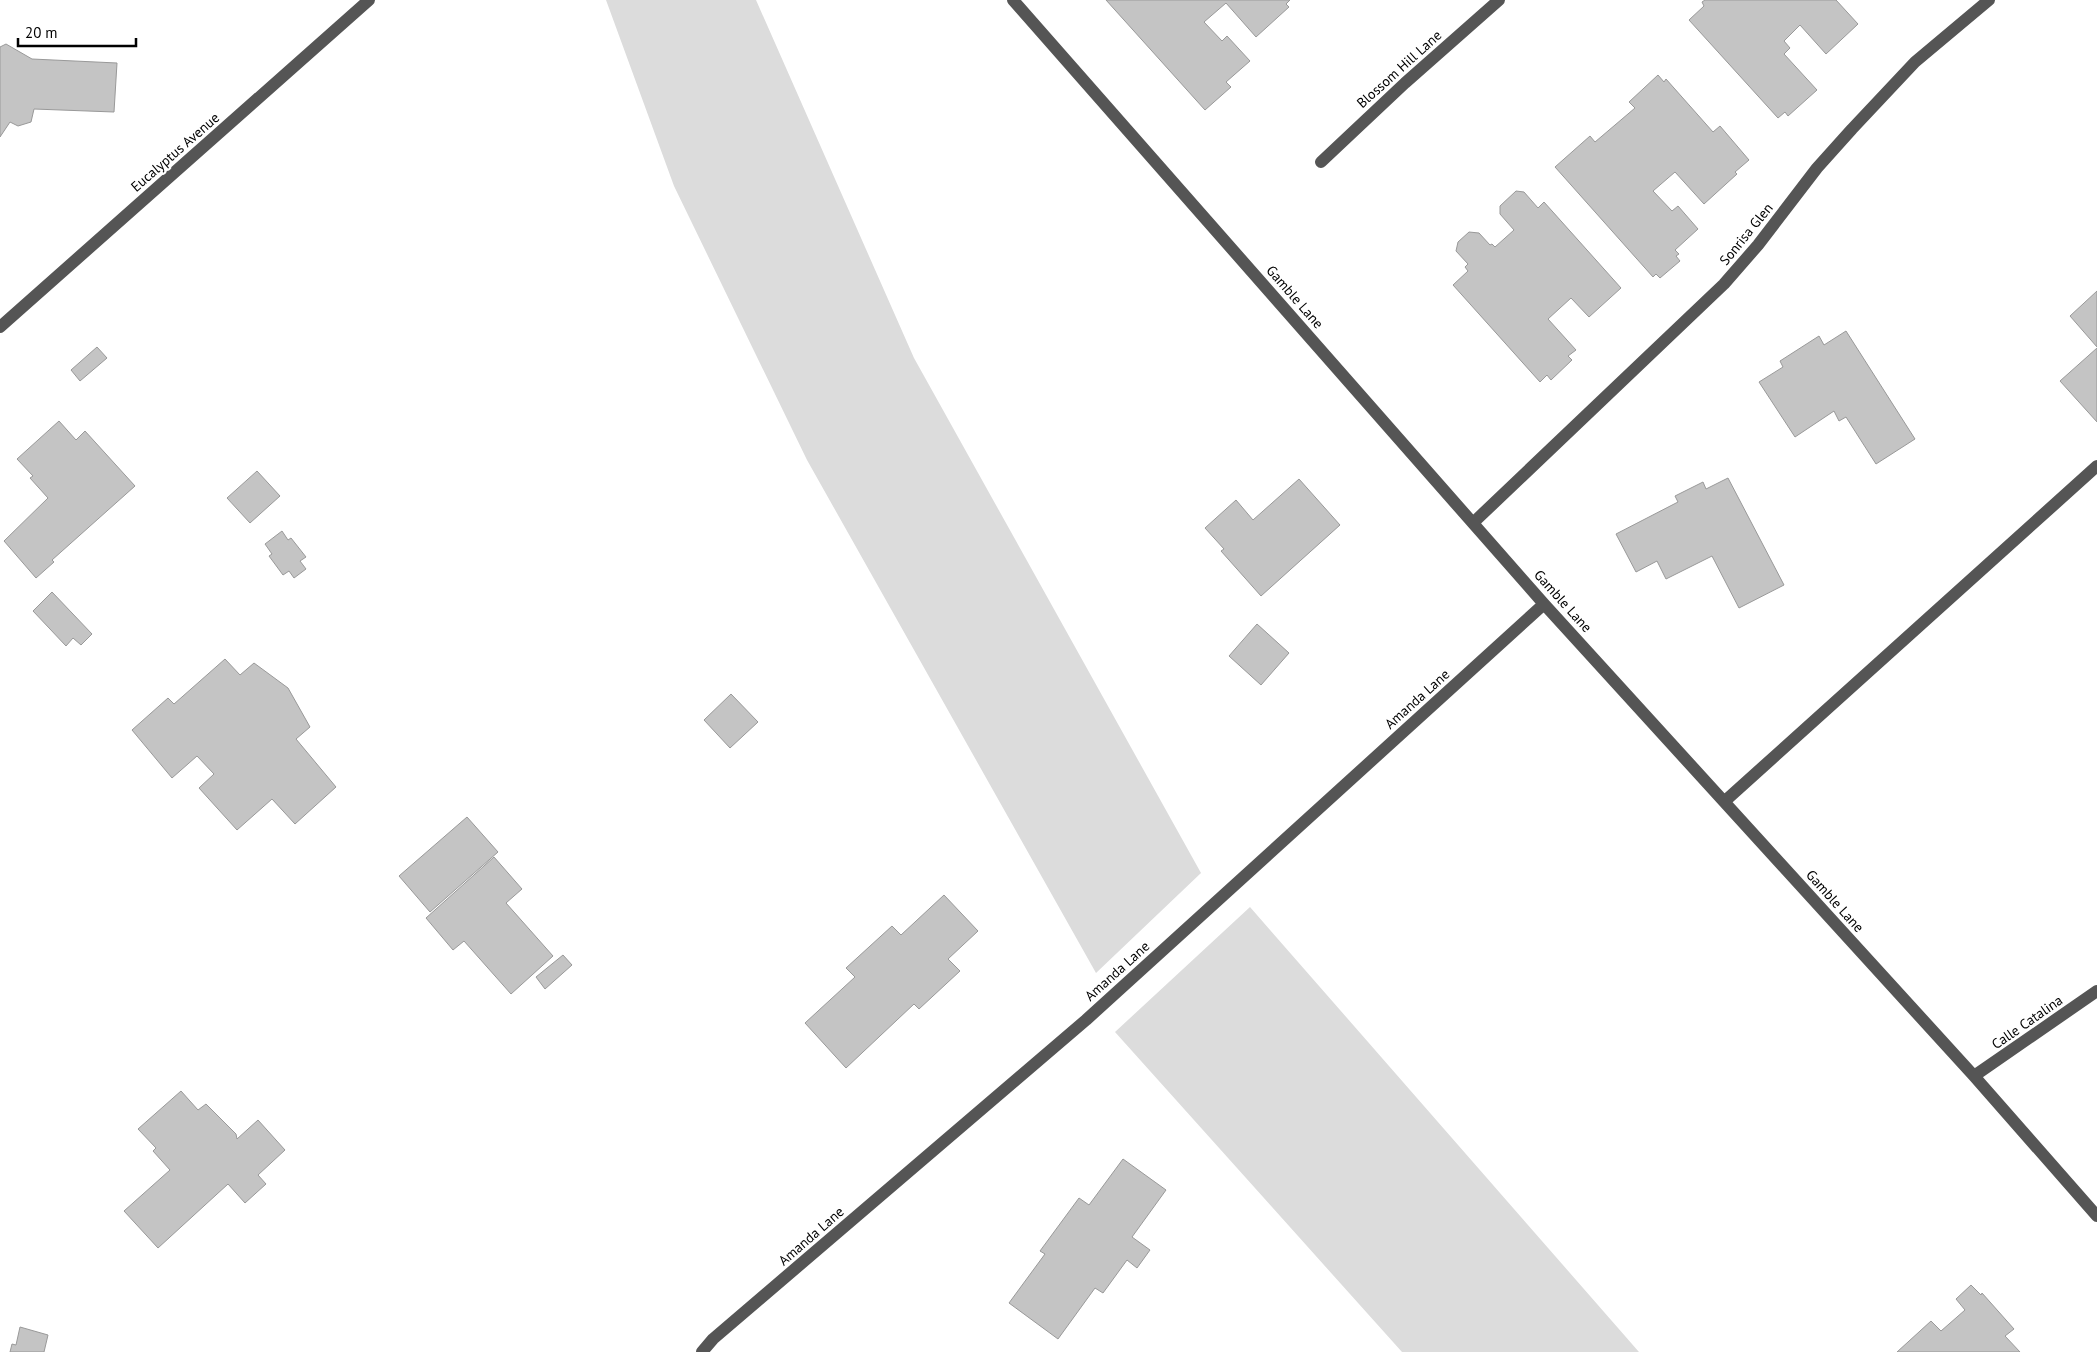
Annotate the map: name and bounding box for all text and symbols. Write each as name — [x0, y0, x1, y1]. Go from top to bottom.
scale bar — [18, 15, 135, 47]
text: 20 m — [25, 23, 58, 42]
street label: Blossom Hill Lane — [1353, 26, 1445, 112]
street label: Eucalyptus Avenue — [127, 109, 223, 195]
street label: Sonrisa Glen — [1715, 199, 1777, 269]
street label: Gamble Lane — [1263, 262, 1327, 332]
street label: Gamble Lane — [1530, 566, 1596, 636]
street label: Amanda Lane — [1381, 665, 1453, 733]
street label: Gamble Lane — [1802, 866, 1868, 936]
street label: Amanda Lane — [1081, 937, 1153, 1005]
street label: Calle Catalina — [1988, 991, 2066, 1053]
street label: Amanda Lane — [775, 1203, 847, 1269]

